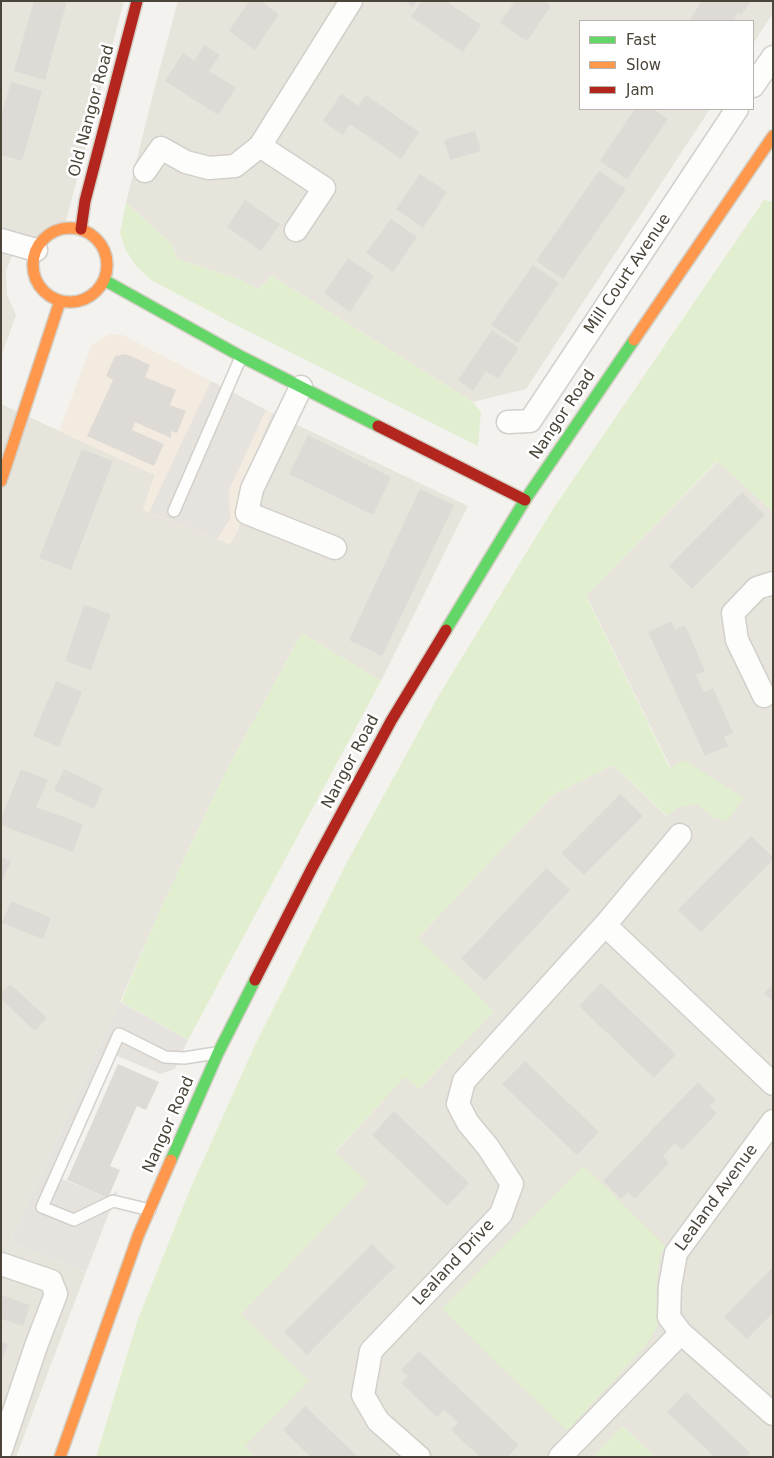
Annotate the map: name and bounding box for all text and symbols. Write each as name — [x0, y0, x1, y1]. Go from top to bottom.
legend — [579, 20, 754, 110]
text: Fast — [626, 31, 656, 49]
street label: Old Nangor Road — [65, 43, 119, 179]
text: Slow — [626, 56, 661, 74]
text: Jam — [626, 81, 654, 99]
street label: Mill Court Avenue — [581, 210, 675, 338]
street label: Nangor Road — [526, 367, 600, 463]
street label: Nangor Road — [318, 712, 384, 812]
street label: Nangor Road — [139, 1074, 199, 1176]
street label: Lealand Avenue — [672, 1141, 762, 1255]
street label: Lealand Drive — [409, 1216, 499, 1310]

